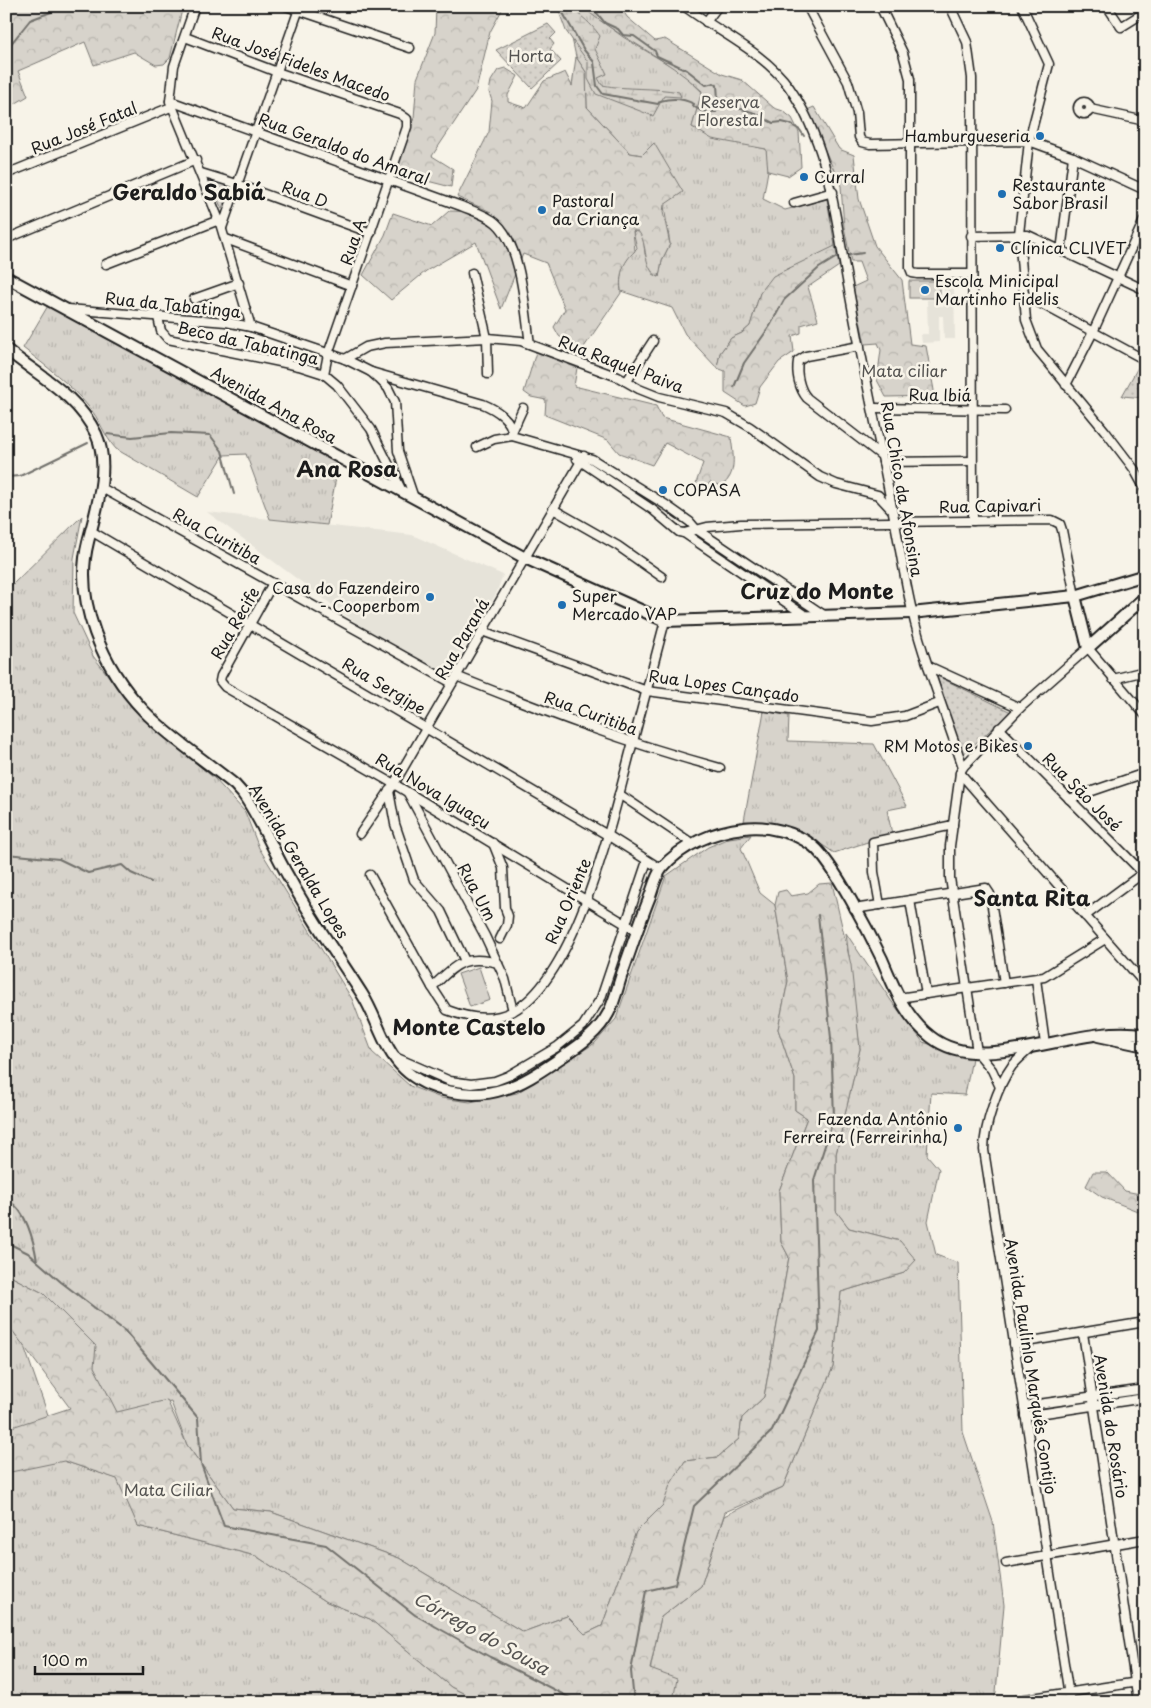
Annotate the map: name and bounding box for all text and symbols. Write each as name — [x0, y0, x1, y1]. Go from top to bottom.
street label: Rua José Fideles Macedo — [209, 20, 394, 107]
park label: Horta — [508, 43, 554, 67]
park label: Reserva Florestal — [697, 89, 763, 131]
street label: Rua José Fatal — [27, 95, 140, 159]
street label: Rua Geraldo do Amaral — [255, 106, 433, 190]
place label: Hamburgueseria — [904, 123, 1030, 147]
marker: Hamburgueseria — [1034, 130, 1046, 142]
place label: Curral — [814, 164, 865, 188]
marker: Curral — [798, 171, 810, 183]
place label: Restaurante Sabor Brasil — [1012, 172, 1108, 214]
street label: Rua D — [279, 174, 332, 213]
district label: Geraldo Sabiá — [112, 175, 266, 207]
place label: Pastoral da Criança — [552, 188, 640, 230]
marker: Restaurante Sabor Brasil — [996, 188, 1008, 200]
marker: Pastoral da Criança — [536, 204, 548, 216]
street label: Rua A — [333, 215, 371, 268]
place label: Clínica CLIVET — [1010, 235, 1126, 259]
marker: Clínica CLIVET — [994, 242, 1006, 254]
place label: Escola Minicipal Martinho Fidelis — [935, 268, 1059, 310]
marker: Escola Minicipal Martinho Fidelis — [919, 284, 931, 296]
street label: Rua da Tabatinga — [104, 285, 242, 323]
street label: Beco da Tabatinga — [175, 314, 321, 370]
street label: Rua Raquel Paiva — [555, 328, 687, 398]
park label: Mata ciliar — [861, 358, 947, 382]
street label: Avenida Ana Rosa — [207, 359, 342, 449]
street label: Rua Ibiá — [909, 381, 972, 407]
street label: Rua Chico da Afonsina — [876, 399, 930, 578]
district label: Ana Rosa — [296, 452, 398, 484]
place label: COPASA — [673, 477, 741, 501]
marker: COPASA — [657, 484, 669, 496]
street label: Rua Capivari — [939, 492, 1041, 518]
street label: Rua Curitiba — [169, 501, 266, 569]
district label: Cruz do Monte — [740, 574, 894, 606]
place label: Casa do Fazendeiro - Cooperbom — [272, 575, 420, 617]
street label: Rua Recife — [204, 582, 265, 663]
place label: Super Mercado VAP — [572, 583, 677, 625]
marker: Casa do Fazendeiro - Cooperbom — [424, 591, 436, 603]
street label: Rua Paraná — [428, 593, 494, 684]
marker: Super Mercado VAP — [556, 599, 568, 611]
street label: Rua Sergipe — [338, 651, 431, 720]
street label: Rua Lopes Cançado — [647, 663, 801, 707]
street label: Rua Curitiba — [541, 684, 642, 740]
place label: RM Motos e Bikes — [883, 733, 1018, 757]
marker: RM Motos e Bikes — [1022, 740, 1034, 752]
street label: Rua Nova Iguaçu — [371, 746, 496, 834]
street label: Rua São José — [1038, 746, 1128, 836]
street label: Avenida Geralda Lopes — [244, 778, 356, 943]
street label: Rua Oriente — [538, 854, 596, 947]
street label: Rua Um — [453, 858, 503, 925]
district label: Santa Rita — [974, 881, 1091, 913]
district label: Monte Castelo — [393, 1010, 545, 1042]
place label: Fazenda Antônio Ferreira (Ferreirinha) — [783, 1106, 948, 1148]
marker: Fazenda Antônio Ferreira (Ferreirinha) — [952, 1122, 964, 1134]
street label: Avenida Paulinlo Marquês Gontijo — [1000, 1236, 1064, 1496]
street label: Avenida do Rosário — [1089, 1352, 1135, 1500]
park label: Mata Ciliar — [124, 1477, 213, 1501]
water label: Córrego do Sousa — [409, 1584, 555, 1682]
scale bar — [35, 1643, 142, 1675]
text: 100 m — [42, 1648, 88, 1671]

